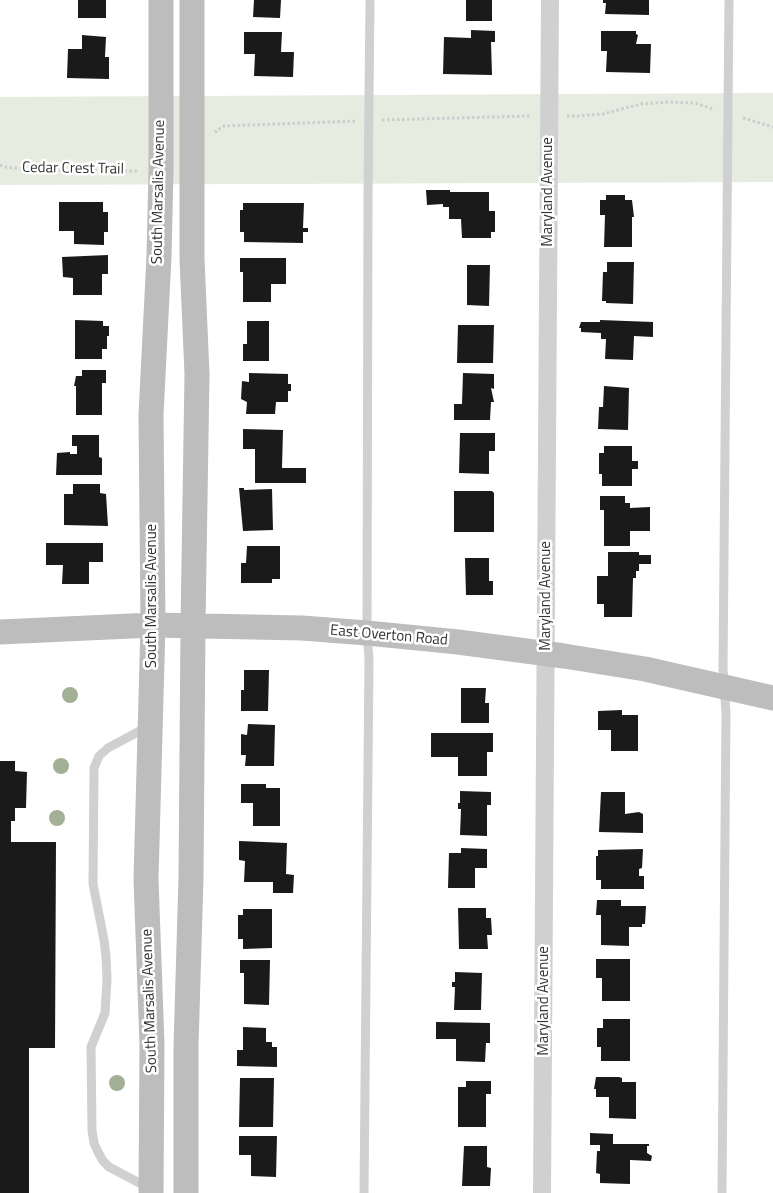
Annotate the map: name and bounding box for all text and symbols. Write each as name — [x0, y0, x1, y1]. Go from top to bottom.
street label: South Marsalis Avenue — [149, 120, 169, 264]
street label: Maryland Avenue — [539, 137, 557, 247]
street label: Cedar Crest Trail — [22, 159, 124, 179]
street label: South Marsalis Avenue — [143, 524, 161, 668]
street label: Maryland Avenue — [537, 541, 555, 651]
street label: East Overton Road — [329, 622, 449, 650]
street label: South Marsalis Avenue — [138, 929, 162, 1073]
street label: Maryland Avenue — [535, 946, 553, 1056]

